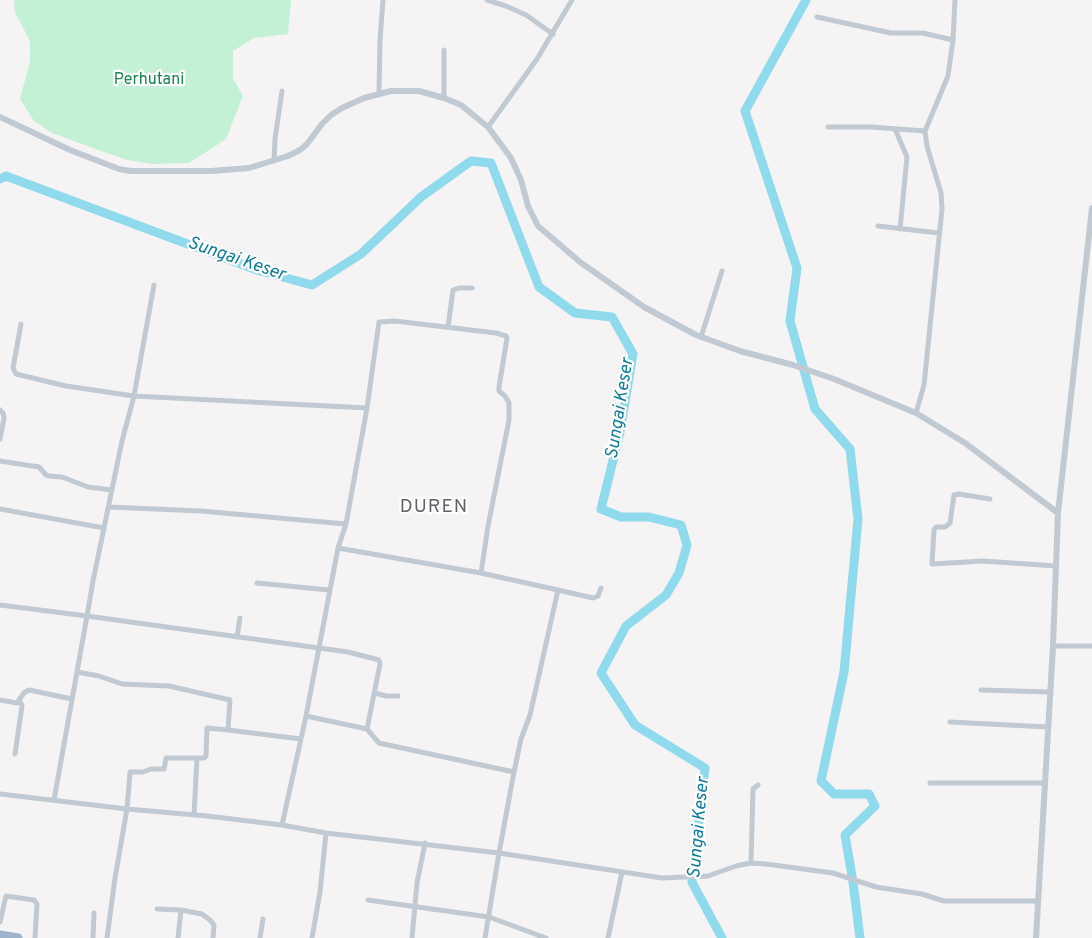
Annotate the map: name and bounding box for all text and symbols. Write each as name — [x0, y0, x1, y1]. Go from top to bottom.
park label: Perhutani — [114, 71, 184, 91]
water label: Sungai Keser — [184, 233, 288, 287]
water label: Sungai Keser — [602, 357, 640, 461]
district label: DUREN — [399, 497, 469, 519]
water label: Sungai Keser — [685, 776, 715, 880]

